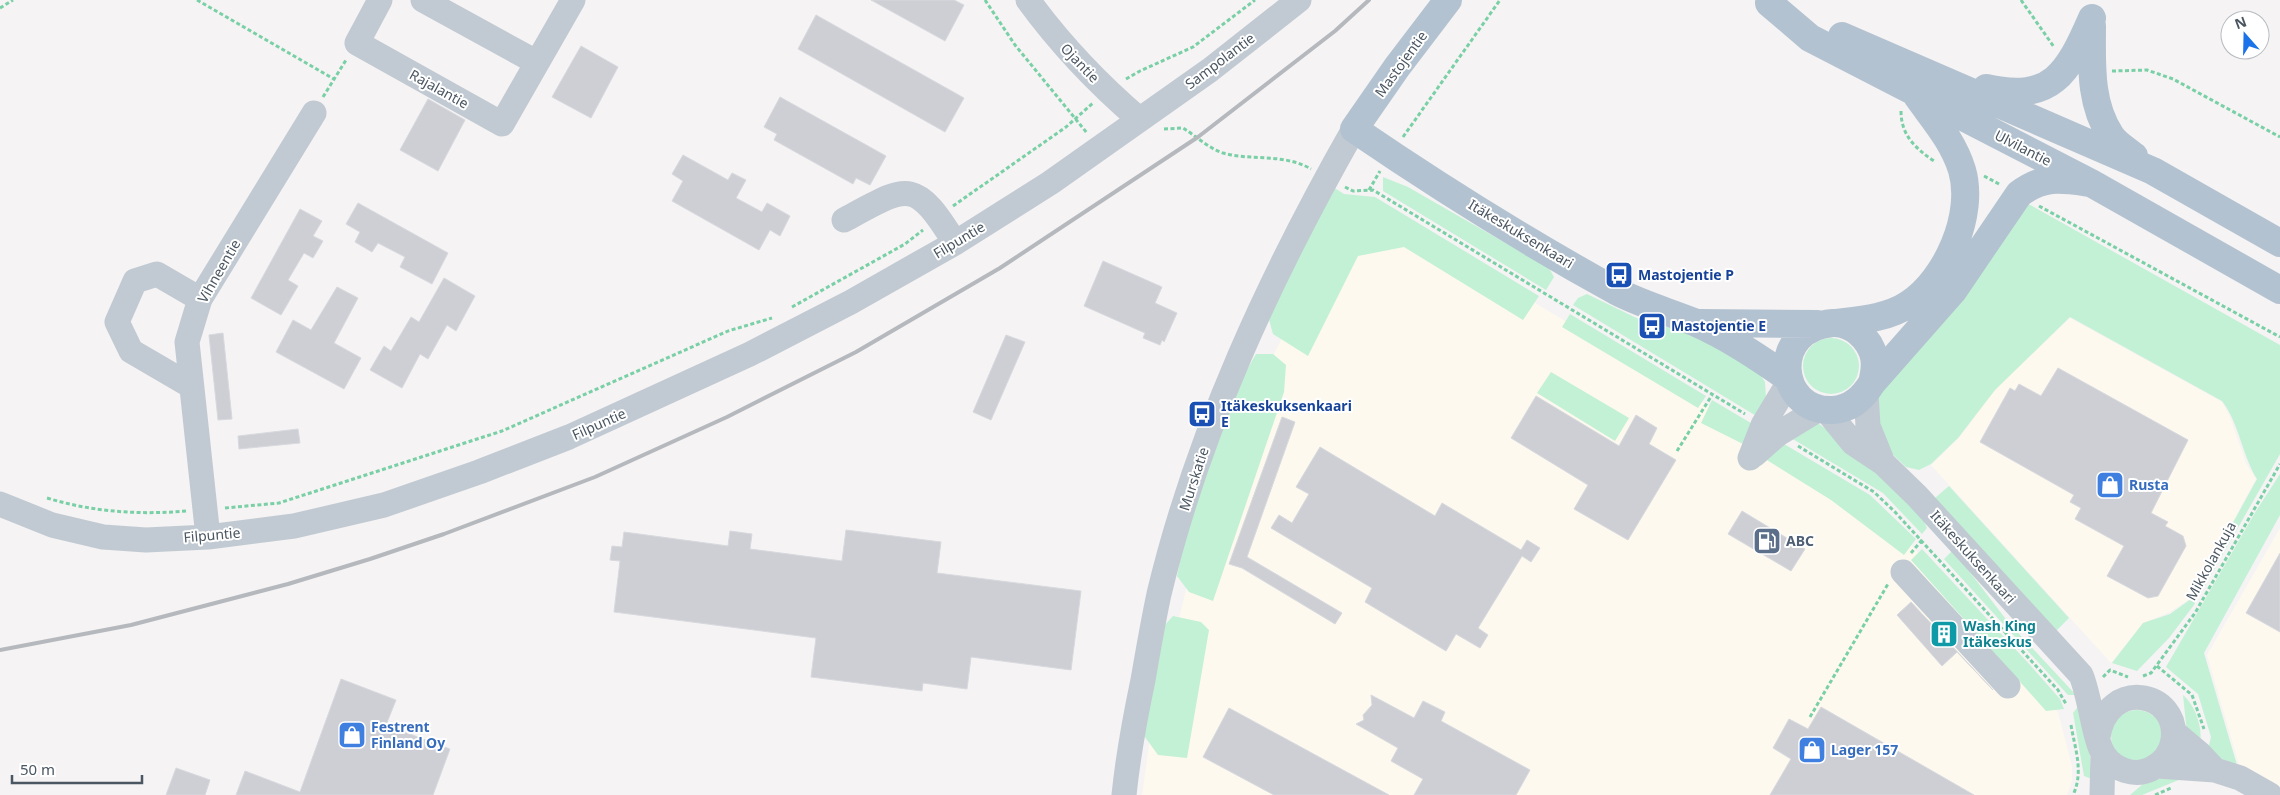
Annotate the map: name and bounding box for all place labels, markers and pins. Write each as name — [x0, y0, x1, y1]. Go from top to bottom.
bus stop icon: Mastojentie P — [1604, 260, 1634, 290]
place label: Mastojentie P — [1638, 265, 1734, 284]
bus stop icon: Mastojentie E — [1637, 311, 1667, 341]
place label: Mastojentie E — [1671, 316, 1766, 335]
place label: Itäkeskuksenkaari E — [1221, 396, 1352, 431]
bus stop icon: Itäkeskuksenkaari E — [1187, 399, 1217, 429]
shop icon: Rusta — [2095, 470, 2125, 500]
place label: Rusta — [2129, 475, 2169, 494]
fuel station icon: ABC — [1752, 526, 1782, 556]
place label: ABC — [1786, 531, 1814, 550]
place label: Wash King Itäkeskus — [1963, 616, 2036, 651]
building icon: Wash King Itäkeskus — [1929, 619, 1959, 649]
place label: Festrent Finland Oy — [371, 717, 445, 752]
shop icon: Festrent Finland Oy — [337, 720, 367, 750]
shop icon: Lager 157 — [1797, 735, 1827, 765]
place label: Lager 157 — [1831, 740, 1898, 759]

